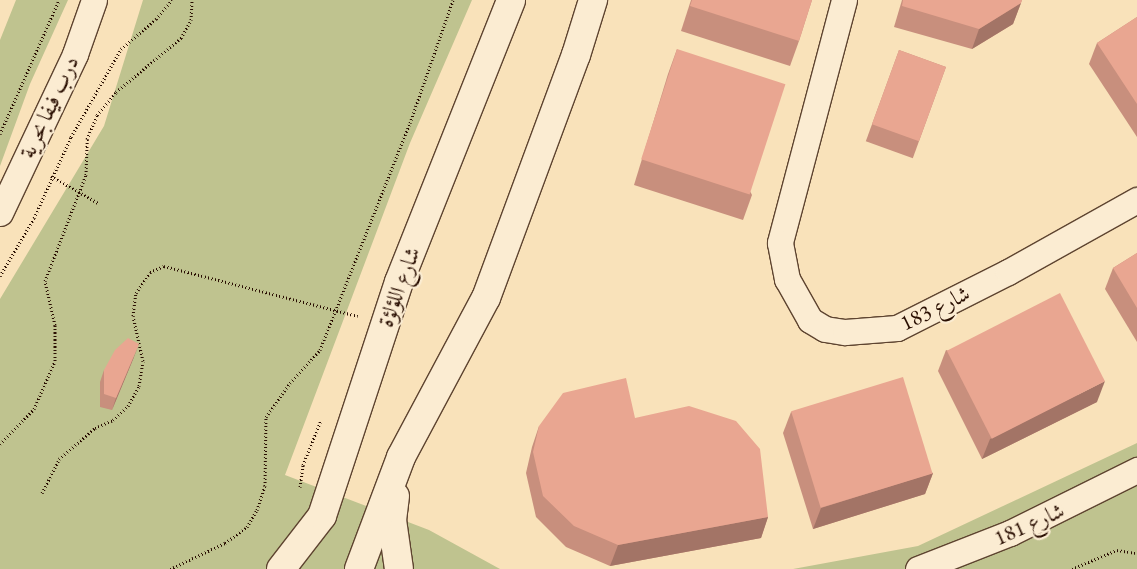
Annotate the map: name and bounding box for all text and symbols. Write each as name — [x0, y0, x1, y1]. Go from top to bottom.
street label: درب فيفا بحرية — [14, 52, 84, 162]
street label: شارع اللؤلؤة — [372, 243, 426, 331]
street label: شارع 183 — [896, 280, 974, 336]
street label: شارع 181 — [990, 497, 1068, 551]

